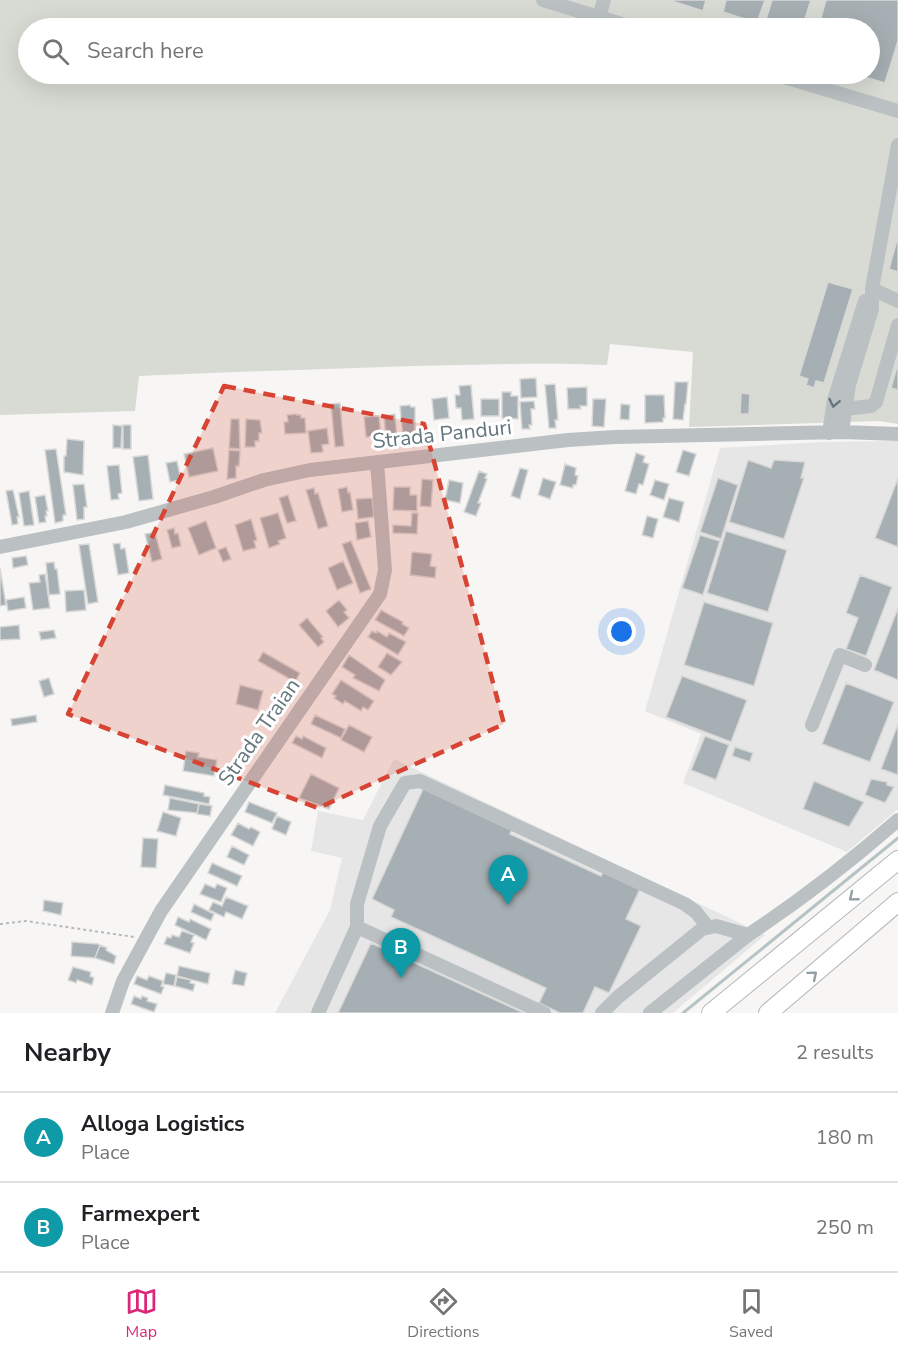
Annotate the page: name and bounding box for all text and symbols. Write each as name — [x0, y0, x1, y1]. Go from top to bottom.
search box — [18, 18, 880, 84]
icon: search — [39, 35, 72, 68]
text: Search here — [87, 36, 204, 66]
one-way arrow — [828, 398, 841, 408]
street label: Strada Panduri — [371, 413, 513, 455]
your location — [607, 617, 636, 646]
street label: Strada Traian — [212, 673, 306, 791]
pin: A — [488, 856, 528, 905]
one-way arrow — [849, 889, 860, 900]
pin: B — [382, 928, 420, 978]
one-way arrow — [806, 971, 817, 982]
text: Nearby — [24, 1035, 111, 1070]
text: 2 results — [796, 1039, 874, 1066]
text: Alloga Logistics — [81, 1109, 245, 1139]
text: A — [36, 1124, 51, 1151]
text: 180 m — [816, 1124, 874, 1151]
text: Place — [81, 1139, 130, 1166]
text: Farmexpert — [81, 1199, 200, 1229]
text: B — [37, 1214, 50, 1241]
text: 250 m — [816, 1214, 874, 1241]
text: Place — [81, 1229, 130, 1256]
tab: Map — [125, 1285, 158, 1343]
tab: Directions — [407, 1285, 479, 1343]
tab: Saved — [729, 1285, 773, 1343]

